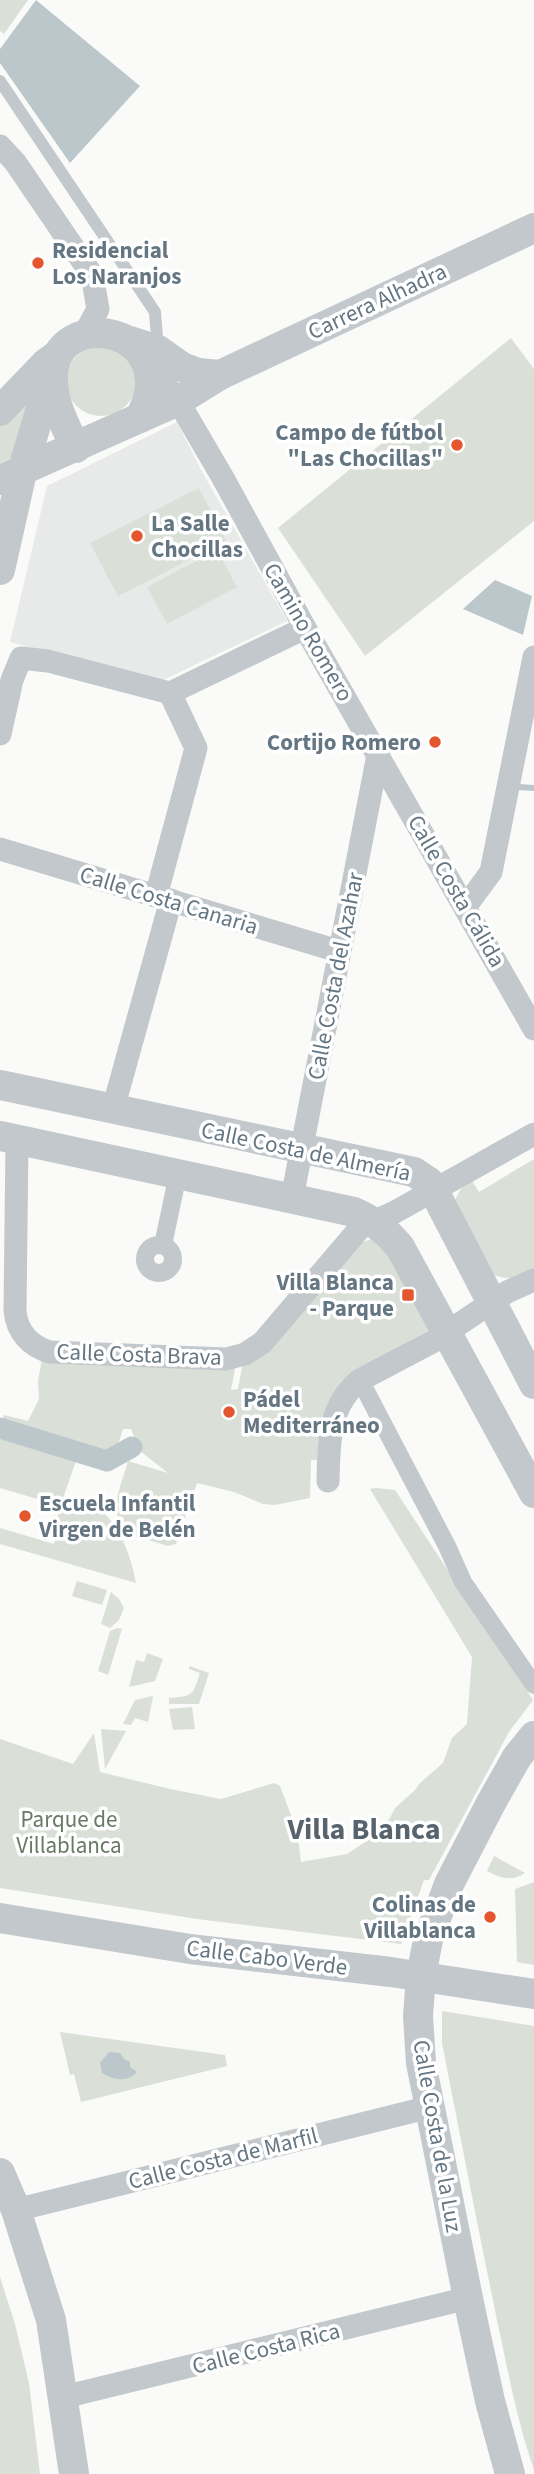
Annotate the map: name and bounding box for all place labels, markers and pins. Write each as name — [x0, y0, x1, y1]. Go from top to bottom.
place label: Residencial Los Naranjos — [52, 234, 181, 293]
marker: Residencial Los Naranjos — [30, 255, 46, 271]
place label: Campo de fútbol "Las Chocillas" — [275, 416, 443, 475]
marker: Campo de fútbol "Las Chocillas" — [449, 437, 465, 453]
place label: La Salle Chocillas — [151, 507, 243, 566]
marker: La Salle Chocillas — [129, 528, 145, 544]
place label: Cortijo Romero — [267, 726, 421, 759]
marker: Cortijo Romero — [427, 734, 443, 750]
place label: Villa Blanca - Parque — [276, 1266, 394, 1325]
marker: Villa Blanca - Parque — [400, 1287, 416, 1303]
place label: Pádel Mediterráneo — [243, 1383, 380, 1442]
marker: Pádel Mediterráneo — [221, 1404, 237, 1420]
place label: Escuela Infantil Virgen de Belén — [38, 1487, 196, 1546]
marker: Escuela Infantil Virgen de Belén — [17, 1508, 33, 1524]
place label: Colinas de Villablanca — [363, 1888, 476, 1947]
marker: Colinas de Villablanca — [482, 1909, 498, 1925]

